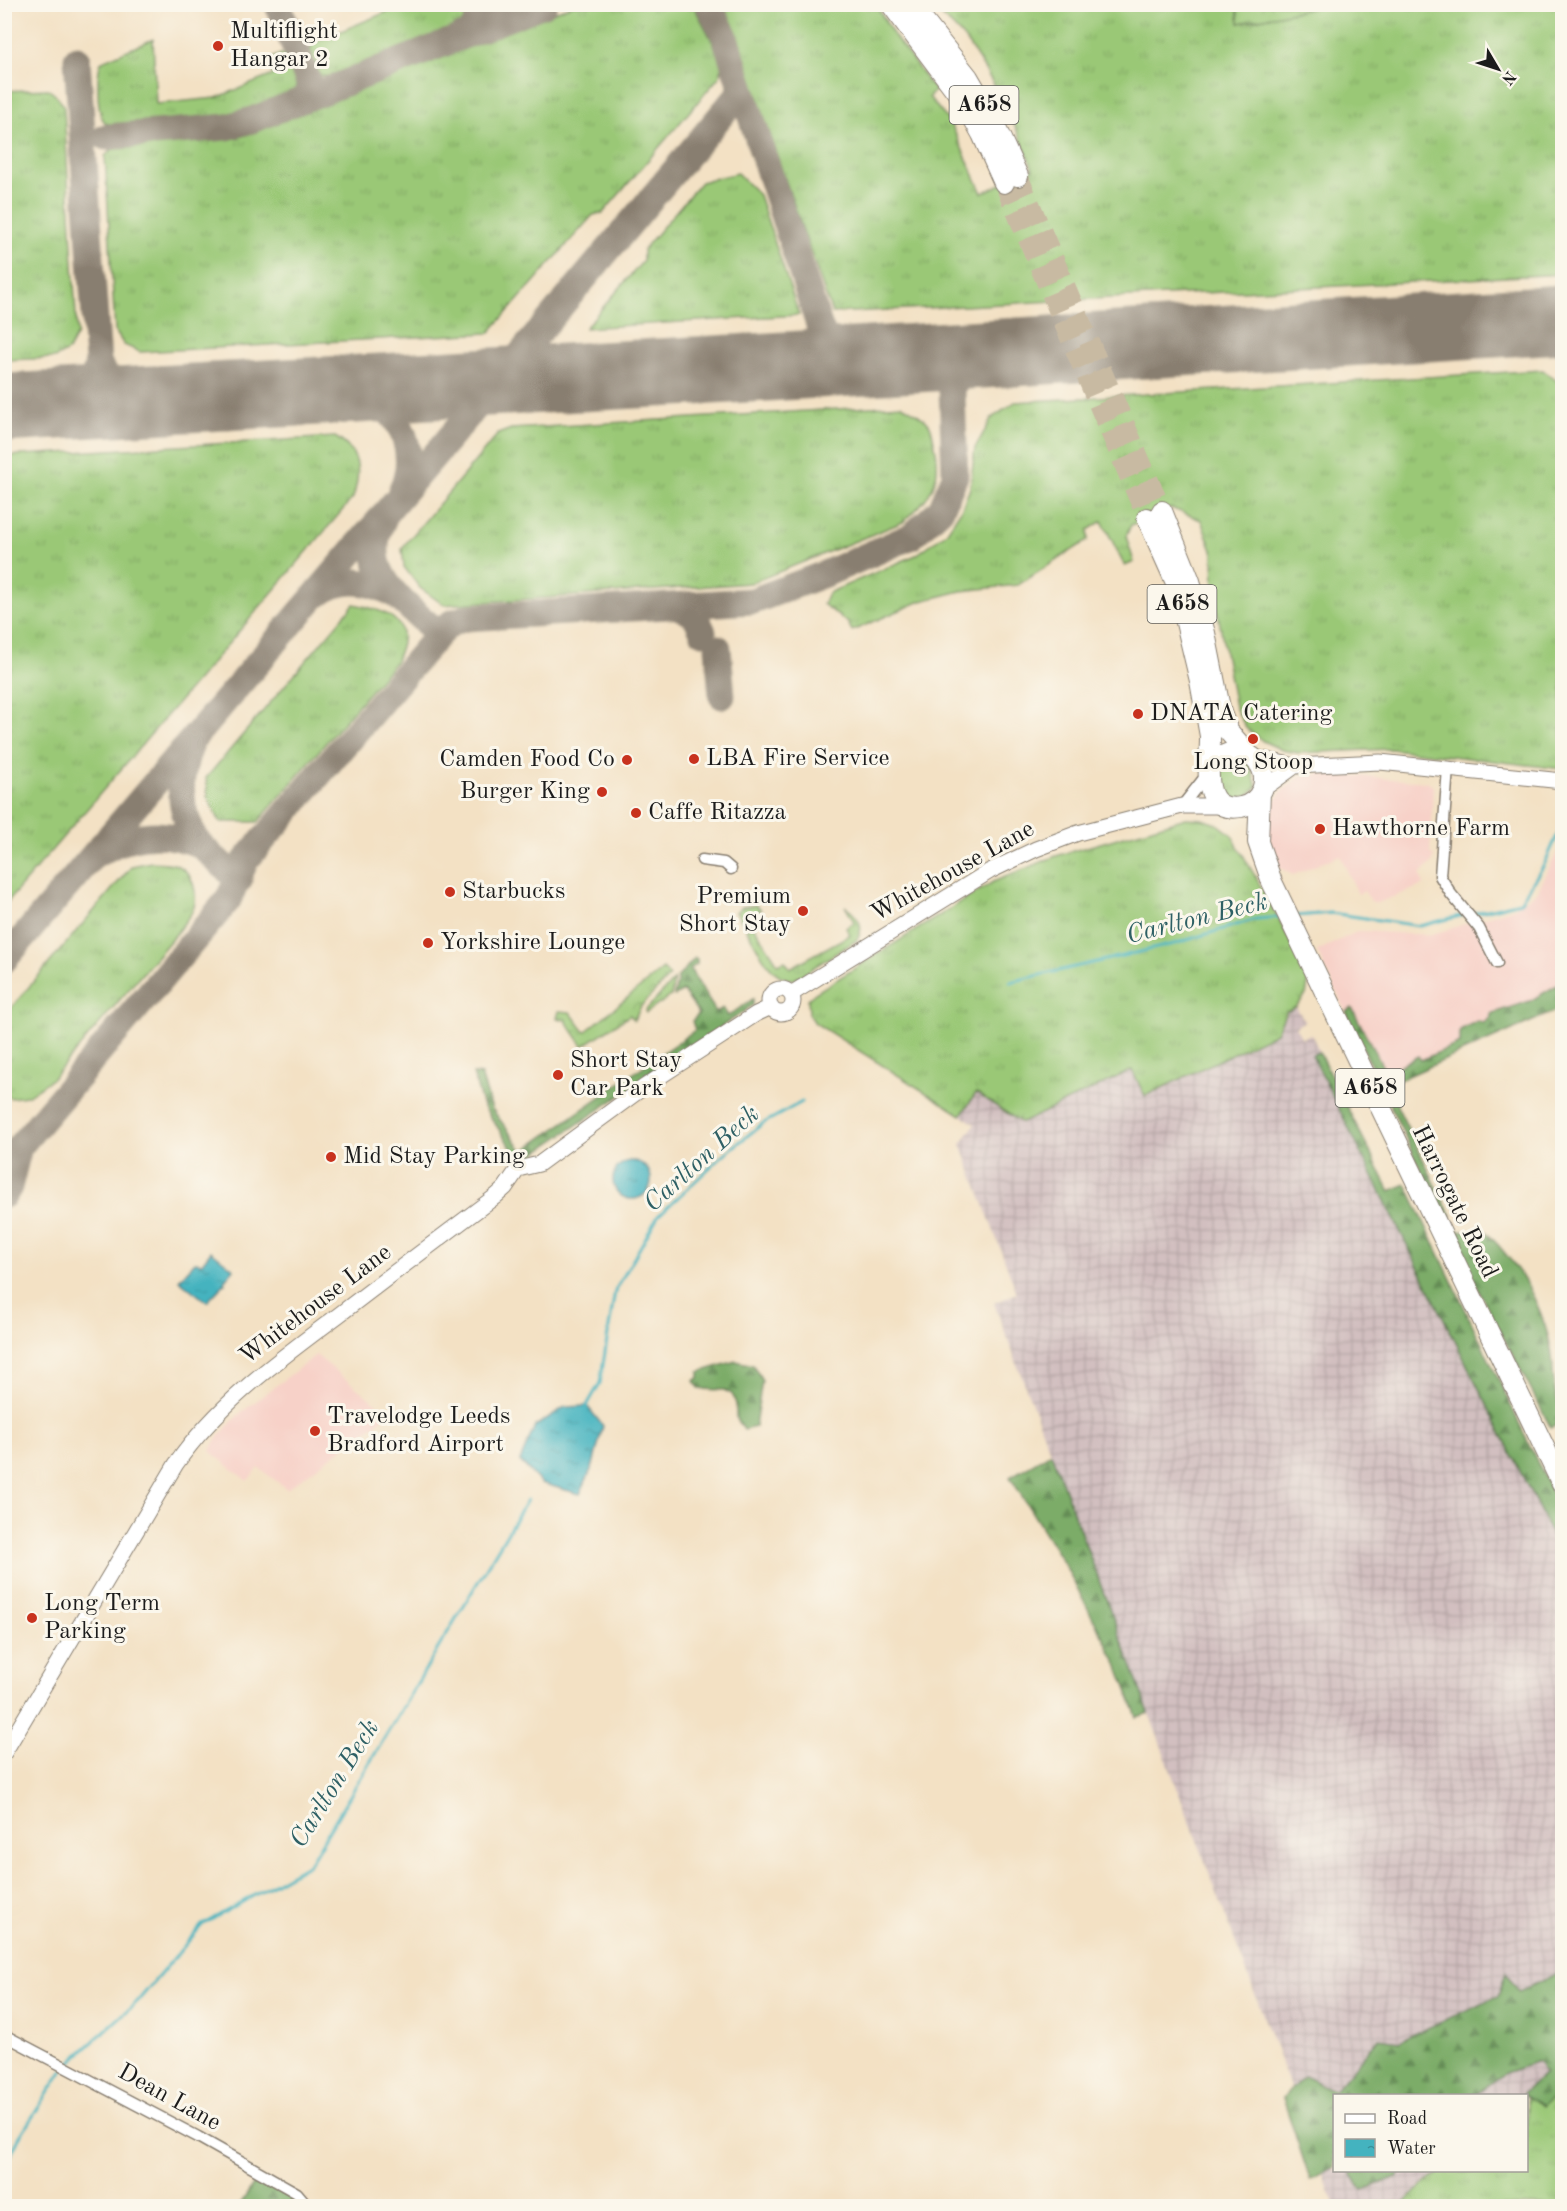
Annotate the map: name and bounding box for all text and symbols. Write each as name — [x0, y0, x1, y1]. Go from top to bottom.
place label: Multiflight Hangar 2 — [230, 20, 338, 72]
marker: Multiflight Hangar 2 — [211, 39, 225, 53]
north arrow — [1468, 39, 1528, 99]
text: N — [1498, 67, 1518, 88]
road number: A658 — [950, 86, 1018, 124]
road number: A658 — [1148, 585, 1216, 623]
place label: DNATA Catering — [1150, 702, 1333, 726]
marker: DNATA Catering — [1131, 707, 1145, 721]
marker: Long Stoop — [1246, 732, 1260, 746]
place label: LBA Fire Service — [706, 747, 890, 771]
place label: Camden Food Co — [439, 748, 615, 772]
place label: Long Stoop — [1193, 751, 1313, 775]
marker: LBA Fire Service — [687, 752, 701, 766]
marker: Camden Food Co — [620, 753, 634, 767]
place label: Burger King — [460, 780, 590, 804]
marker: Burger King — [595, 785, 609, 799]
place label: Caffe Ritazza — [648, 801, 787, 825]
marker: Caffe Ritazza — [629, 806, 643, 820]
street label: Whitehouse Lane — [867, 817, 1039, 927]
place label: Hawthorne Farm — [1332, 817, 1510, 841]
marker: Hawthorne Farm — [1313, 822, 1327, 836]
place label: Starbucks — [462, 880, 565, 904]
marker: Starbucks — [443, 885, 457, 899]
place label: Premium Short Stay — [679, 885, 791, 937]
water label: Carlton Beck — [1124, 889, 1270, 949]
marker: Premium Short Stay — [796, 904, 810, 918]
place label: Yorkshire Lounge — [440, 931, 625, 955]
marker: Yorkshire Lounge — [421, 936, 435, 950]
place label: Short Stay Car Park — [570, 1049, 683, 1101]
marker: Short Stay Car Park — [551, 1068, 565, 1082]
road number: A658 — [1336, 1069, 1404, 1107]
water label: Carlton Beck — [639, 1101, 765, 1217]
street label: Harrogate Road — [1407, 1122, 1501, 1282]
place label: Mid Stay Parking — [343, 1145, 525, 1169]
marker: Mid Stay Parking — [324, 1150, 338, 1164]
street label: Whitehouse Lane — [236, 1241, 396, 1369]
place label: Travelodge Leeds Bradford Airport — [327, 1405, 510, 1457]
marker: Travelodge Leeds Bradford Airport — [308, 1424, 322, 1438]
place label: Long Term Parking — [44, 1592, 160, 1644]
marker: Long Term Parking — [25, 1611, 39, 1625]
water label: Carlton Beck — [286, 1716, 384, 1852]
street label: Dean Lane — [114, 2060, 224, 2136]
legend — [1333, 2094, 1528, 2172]
text: Road — [1387, 2110, 1427, 2128]
text: Water — [1387, 2140, 1436, 2158]

